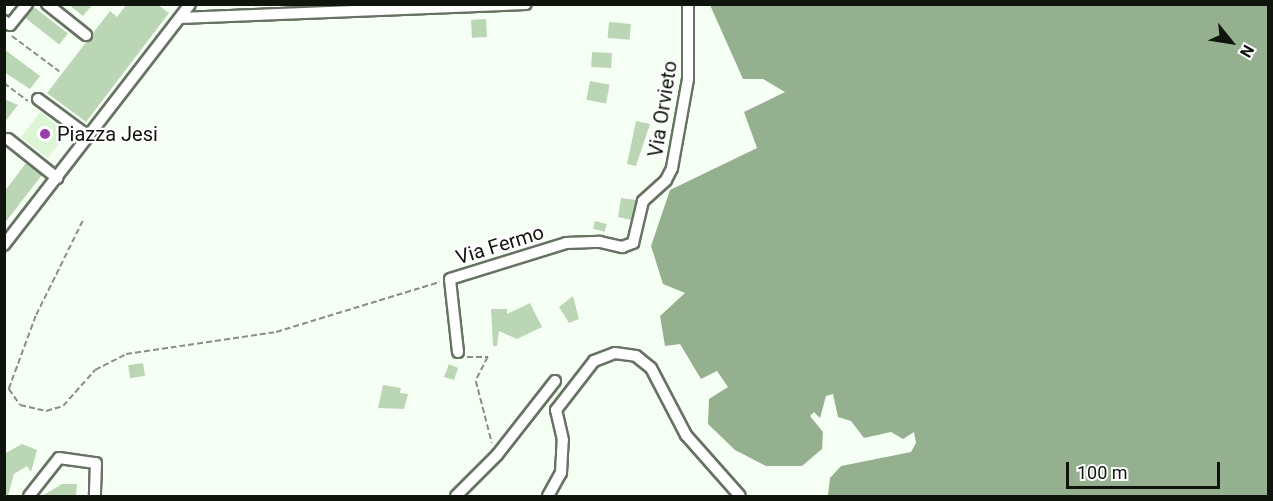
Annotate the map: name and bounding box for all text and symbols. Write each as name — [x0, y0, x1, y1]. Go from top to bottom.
north arrow — [1201, 12, 1261, 72]
text: N — [1236, 42, 1258, 61]
street label: Via Orvieto — [644, 59, 682, 159]
place label: Piazza Jesi — [57, 122, 158, 146]
marker: Piazza Jesi — [38, 127, 52, 141]
street label: Via Fermo — [453, 220, 547, 270]
scale bar — [1069, 450, 1224, 488]
text: 100 m — [1077, 462, 1128, 483]

